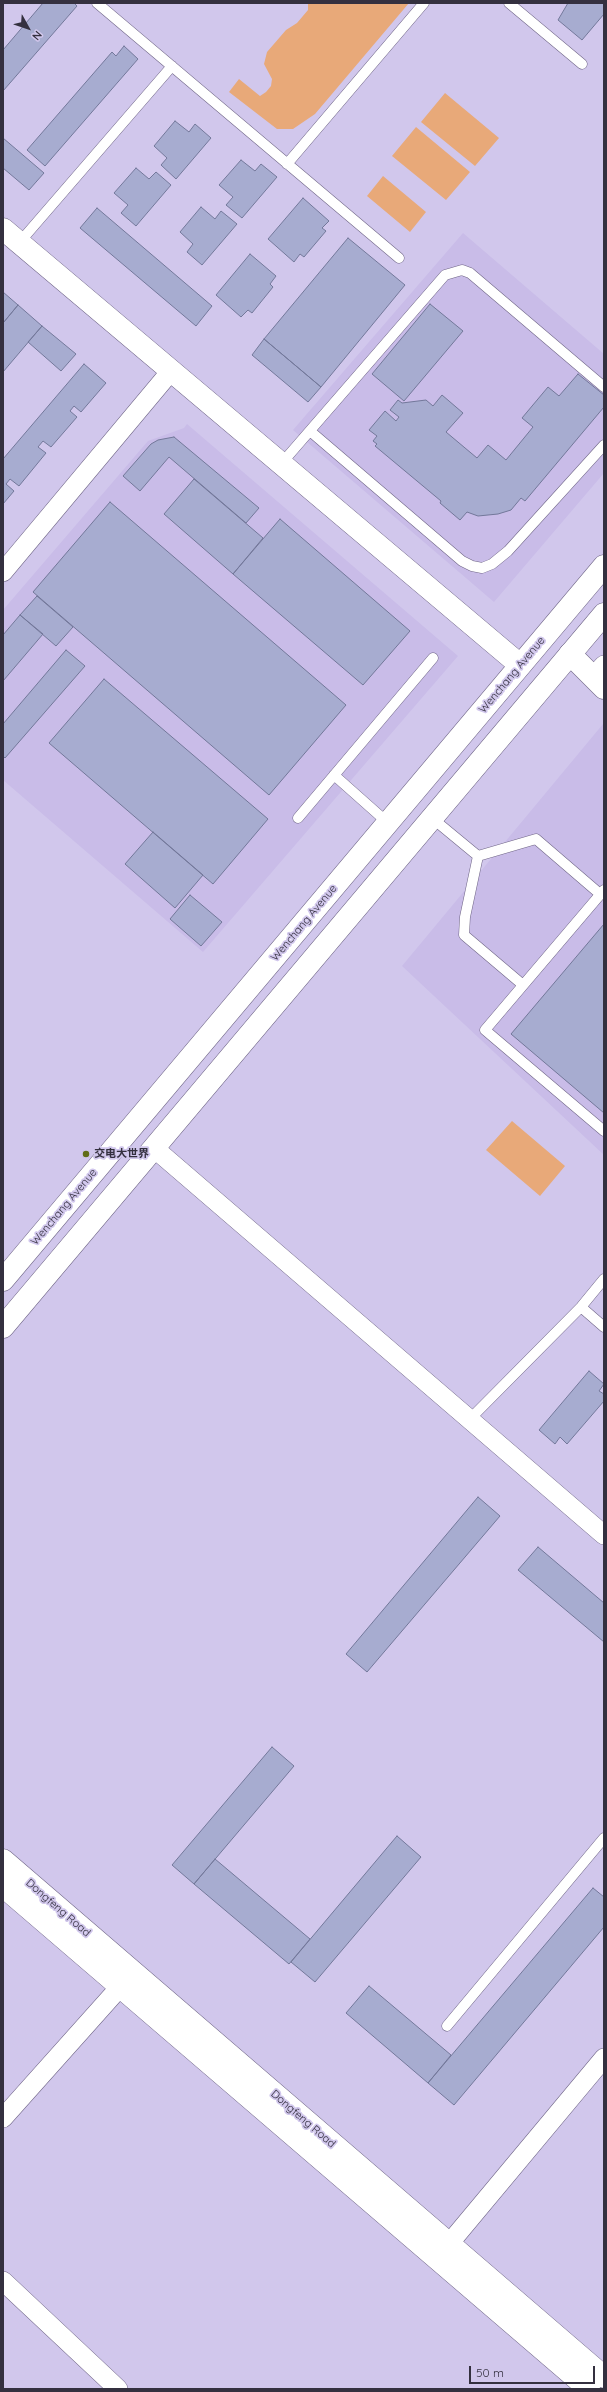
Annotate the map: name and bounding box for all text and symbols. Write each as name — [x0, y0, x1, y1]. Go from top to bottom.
north arrow — [8, 8, 48, 48]
text: N — [29, 28, 45, 43]
street label: Wenchang Avenue — [476, 634, 548, 716]
street label: Wenchang Avenue — [268, 882, 340, 964]
place label: 交电大世界 — [94, 1147, 149, 1161]
marker: 交电大世界 — [81, 1149, 91, 1159]
street label: Wenchang Avenue — [28, 1166, 100, 1248]
street label: Dongfeng Road — [23, 1876, 93, 1940]
street label: Dongfeng Road — [268, 2087, 338, 2151]
scale bar — [471, 2358, 597, 2384]
text: 50 m — [476, 2365, 504, 2380]

